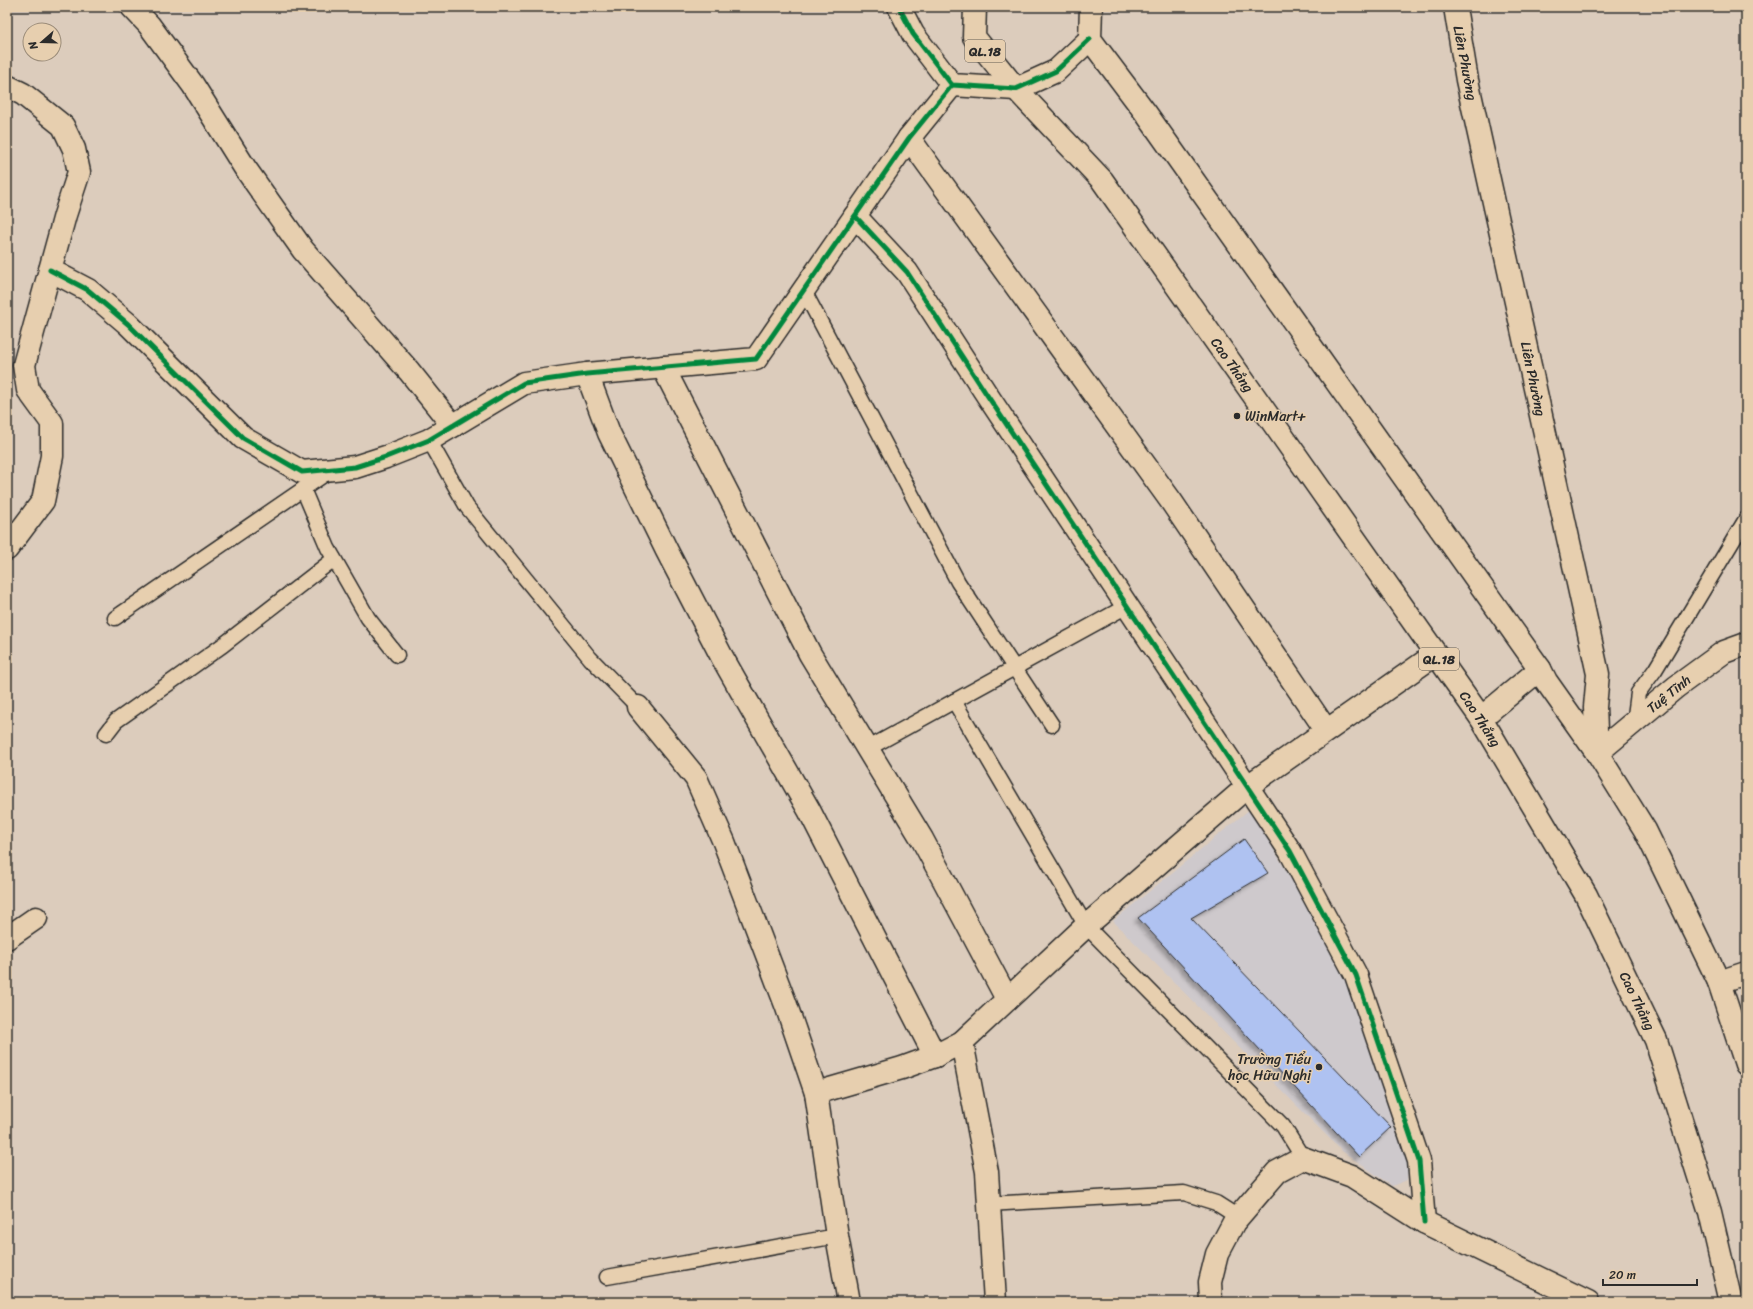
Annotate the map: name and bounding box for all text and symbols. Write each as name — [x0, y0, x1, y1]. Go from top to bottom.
north arrow — [22, 22, 62, 62]
street label: Liên Phường — [1445, 23, 1485, 103]
text: N — [23, 38, 44, 53]
road number: QL.18 — [965, 40, 1005, 62]
street label: Cao Thắng — [1204, 332, 1260, 398]
street label: Liên Phường — [1513, 339, 1553, 419]
place label: WinMart+ — [1245, 404, 1307, 429]
marker: WinMart+ — [1232, 411, 1242, 421]
road number: QL.18 — [1419, 648, 1459, 670]
street label: Tuệ Tĩnh — [1641, 668, 1697, 720]
street label: Cao Thắng — [1452, 686, 1508, 752]
street label: Cao Thắng — [1612, 967, 1662, 1035]
place label: Trường Tiểu học Hữu Nghị — [1227, 1047, 1312, 1088]
marker: Trường Tiểu học Hữu Nghị — [1314, 1062, 1324, 1072]
scale bar — [1603, 1261, 1697, 1287]
text: 20 m — [1609, 1264, 1636, 1286]

